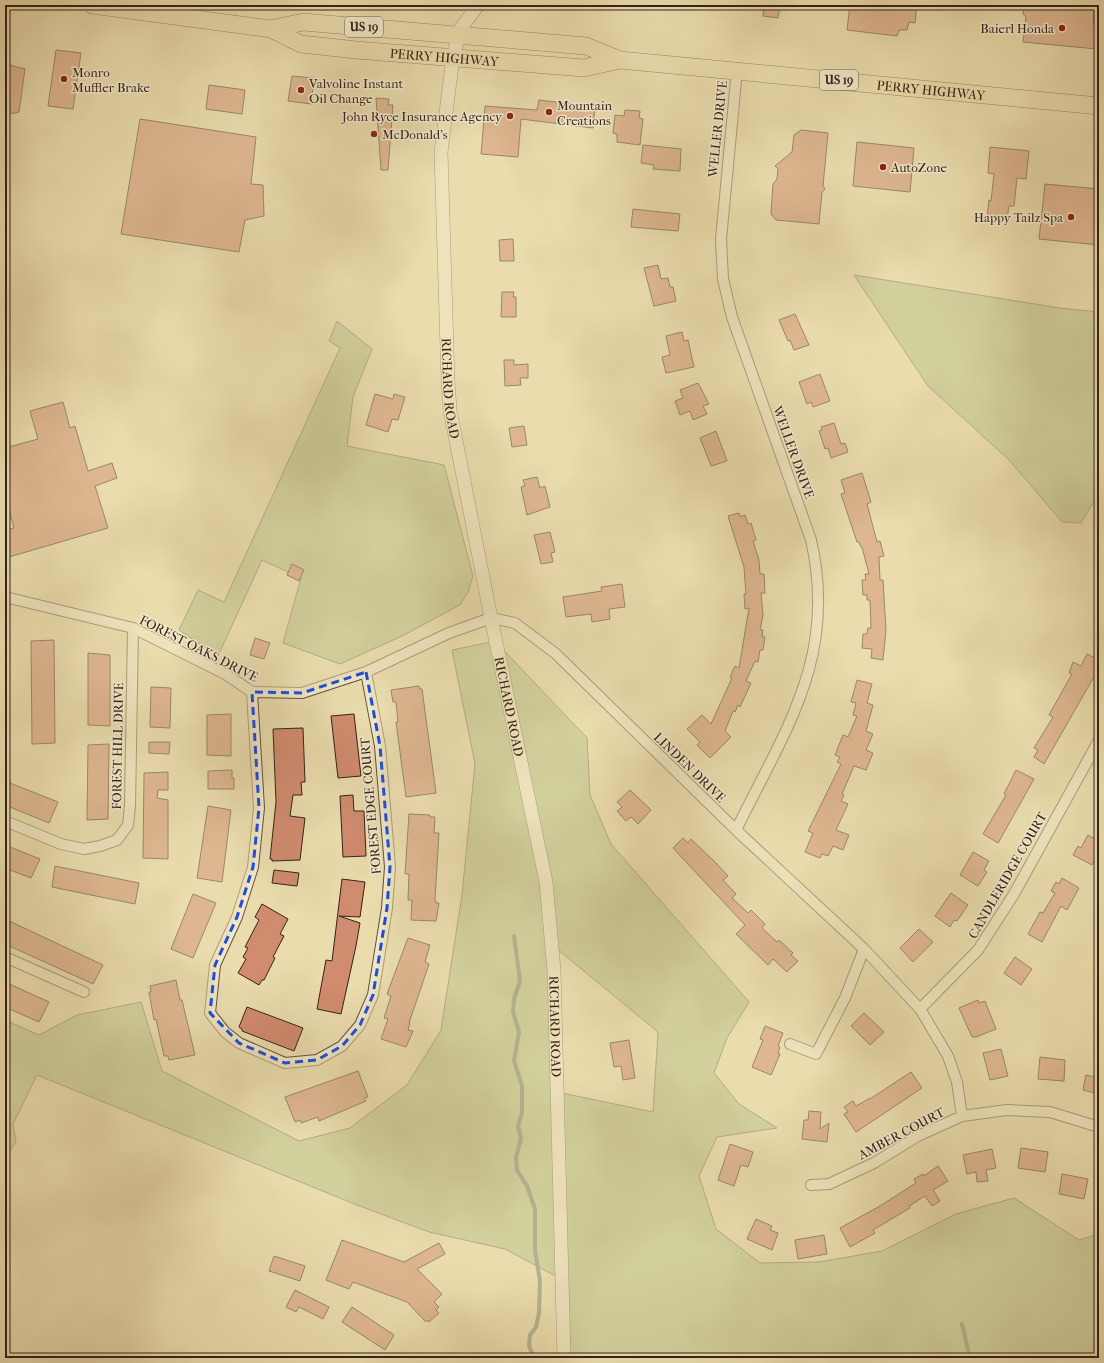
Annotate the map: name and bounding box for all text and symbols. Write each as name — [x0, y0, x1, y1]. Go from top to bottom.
road number: US 19 — [345, 17, 383, 37]
place label: Baierl Honda — [980, 21, 1055, 36]
marker: Baierl Honda — [1057, 23, 1067, 33]
street label: PERRY HIGHWAY — [389, 46, 500, 69]
place label: Monro Muffler Brake — [72, 65, 150, 95]
road number: US 19 — [820, 70, 858, 90]
marker: Monro Muffler Brake — [59, 74, 69, 84]
place label: Valvoline Instant Oil Change — [308, 76, 403, 106]
street label: PERRY HIGHWAY — [876, 78, 987, 103]
street label: WELLER DRIVE — [705, 80, 730, 179]
marker: Valvoline Instant Oil Change — [296, 85, 306, 95]
place label: Mountain Creations — [557, 98, 613, 128]
marker: Mountain Creations — [544, 107, 554, 117]
place label: John Ryce Insurance Agency — [341, 109, 503, 124]
marker: John Ryce Insurance Agency — [505, 111, 515, 121]
place label: McDonald's — [382, 127, 448, 142]
marker: McDonald's — [369, 129, 379, 139]
place label: AutoZone — [890, 160, 947, 175]
marker: AutoZone — [878, 162, 888, 172]
place label: Happy Tailz Spa — [974, 210, 1064, 225]
marker: Happy Tailz Spa — [1066, 212, 1076, 222]
street label: RICHARD ROAD — [439, 338, 463, 440]
street label: WELLER DRIVE — [770, 403, 817, 500]
street label: FOREST OAKS DRIVE — [137, 612, 261, 685]
street label: RICHARD ROAD — [491, 655, 527, 758]
street label: FOREST HILL DRIVE — [109, 682, 126, 810]
street label: LINDEN DRIVE — [651, 729, 729, 805]
street label: FOREST EDGE COURT — [357, 737, 384, 875]
street label: CANDLERIDGE COURT — [965, 809, 1050, 941]
street label: RICHARD ROAD — [546, 975, 564, 1077]
street label: AMBER COURT — [855, 1104, 947, 1163]

